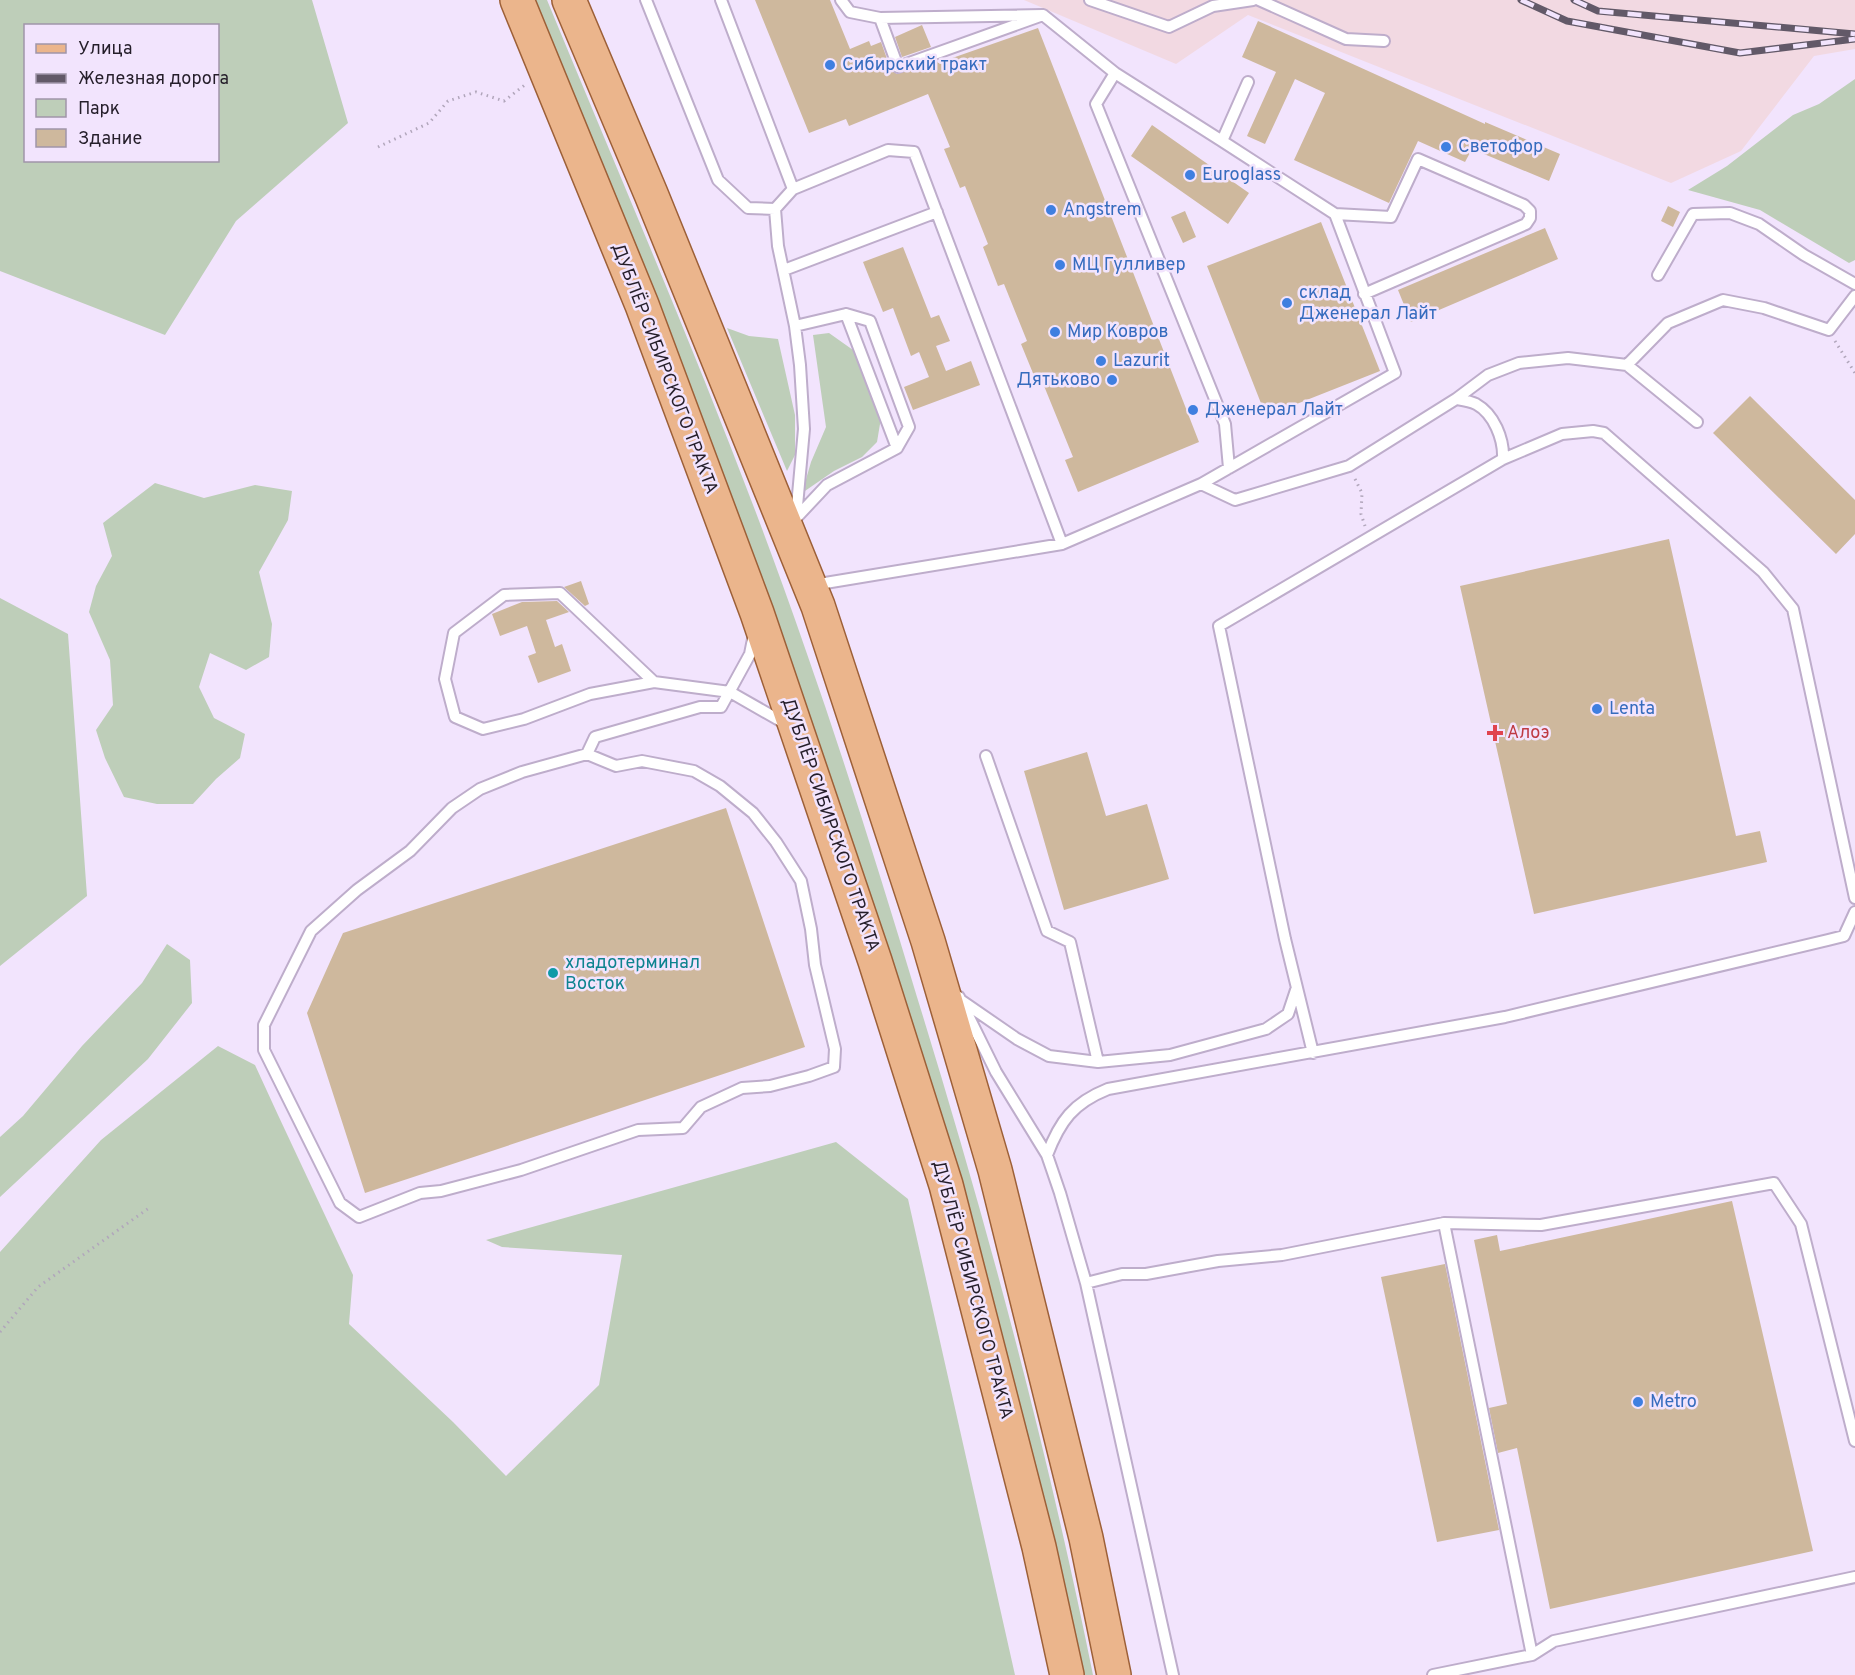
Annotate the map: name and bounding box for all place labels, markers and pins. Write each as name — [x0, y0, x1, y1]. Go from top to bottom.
place label: Сибирский тракт — [842, 54, 987, 77]
marker: Сибирский тракт — [823, 58, 837, 72]
place label: Светофор — [1458, 136, 1543, 159]
marker: Светофор — [1439, 140, 1453, 154]
place label: Euroglass — [1202, 164, 1281, 187]
marker: Euroglass — [1183, 168, 1197, 182]
place label: Angstrem — [1063, 199, 1142, 222]
marker: Angstrem — [1044, 203, 1058, 217]
place label: МЦ Гулливер — [1072, 254, 1186, 277]
marker: МЦ Гулливер — [1053, 258, 1067, 272]
place label: склад Дженерал Лайт — [1299, 282, 1437, 326]
marker: склад Дженерал Лайт — [1280, 296, 1294, 310]
place label: Мир Ковров — [1067, 321, 1169, 344]
marker: Мир Ковров — [1048, 325, 1062, 339]
place label: Lazurit — [1113, 350, 1170, 373]
marker: Lazurit — [1094, 354, 1108, 368]
place label: Дятьково — [1017, 369, 1100, 392]
marker: Дятьково — [1105, 373, 1119, 387]
place label: Дженерал Лайт — [1205, 399, 1343, 422]
marker: Дженерал Лайт — [1186, 403, 1200, 417]
place label: Lenta — [1609, 698, 1655, 721]
marker: Lenta — [1590, 702, 1604, 716]
place label: Алоэ — [1507, 722, 1549, 745]
marker: Алоэ — [1488, 726, 1502, 740]
place label: хладотерминал Восток — [565, 952, 700, 996]
marker: хладотерминал Восток — [546, 966, 560, 980]
place label: Metro — [1650, 1391, 1697, 1414]
marker: Metro — [1631, 1395, 1645, 1409]

